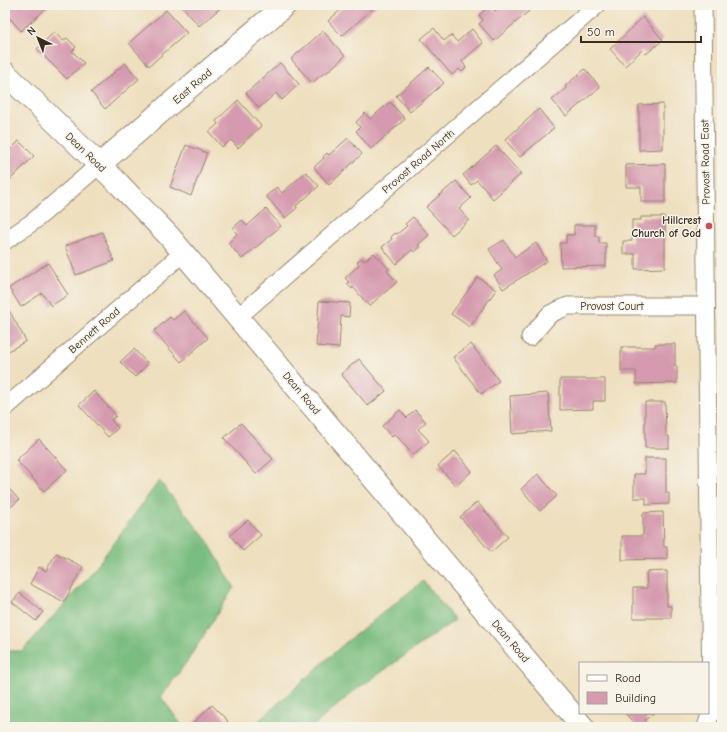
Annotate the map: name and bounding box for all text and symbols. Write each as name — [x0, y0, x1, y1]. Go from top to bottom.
north arrow — [18, 18, 58, 58]
scale bar — [581, 18, 701, 44]
text: N — [24, 24, 39, 38]
text: 50 m — [587, 25, 615, 39]
street label: East Road — [170, 66, 215, 107]
street label: Provost Road East — [698, 119, 713, 205]
street label: Provost Road North — [380, 126, 457, 196]
street label: Dean Road — [63, 130, 109, 175]
place label: Hillcrest Church of God — [632, 214, 701, 240]
marker: Hillcrest Church of God — [704, 221, 714, 231]
street label: Provost Court — [580, 300, 644, 313]
street label: Bennett Road — [66, 304, 123, 356]
street label: Dean Road — [280, 369, 323, 417]
street label: Dean Road — [489, 617, 532, 665]
legend — [579, 662, 709, 714]
text: Road — [615, 671, 641, 685]
text: Building — [615, 691, 656, 705]

